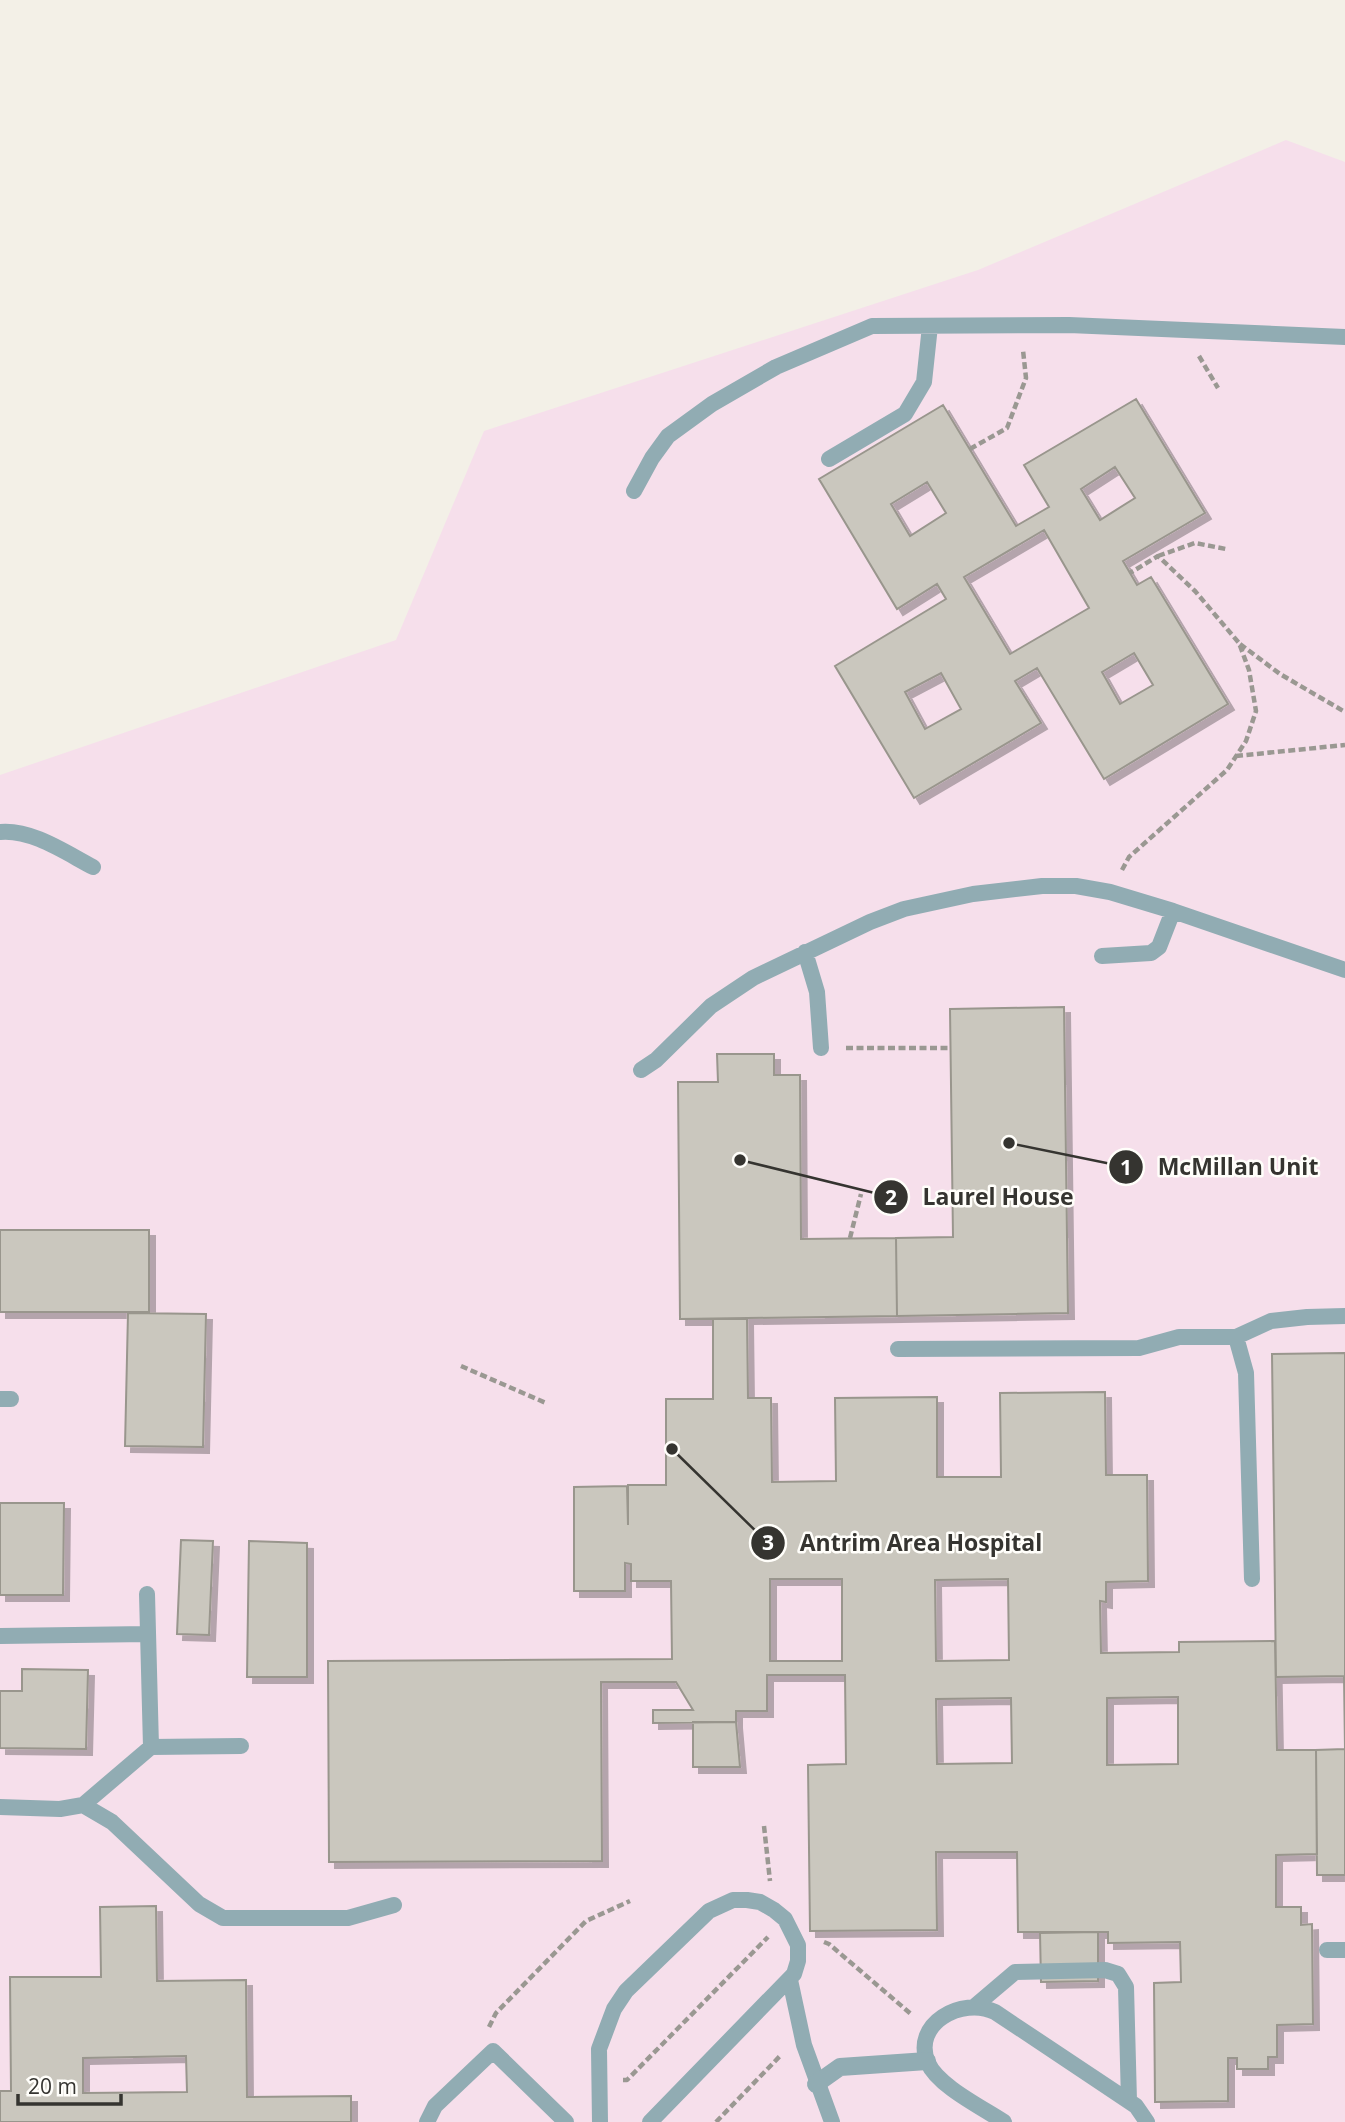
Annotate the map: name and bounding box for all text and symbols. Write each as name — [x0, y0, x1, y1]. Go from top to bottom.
callout: McMillan Unit — [1109, 1145, 1332, 1189]
text: McMillan Unit — [1158, 1150, 1318, 1182]
text: 1 — [1120, 1153, 1132, 1181]
callout: Laurel House — [874, 1175, 1088, 1219]
text: Laurel House — [922, 1180, 1074, 1212]
text: 2 — [885, 1183, 897, 1211]
callout: Antrim Area Hospital — [751, 1521, 1056, 1565]
text: Antrim Area Hospital — [800, 1526, 1042, 1558]
text: 3 — [762, 1528, 774, 1556]
scale bar — [18, 2062, 121, 2106]
text: 20 m — [28, 2072, 77, 2100]

